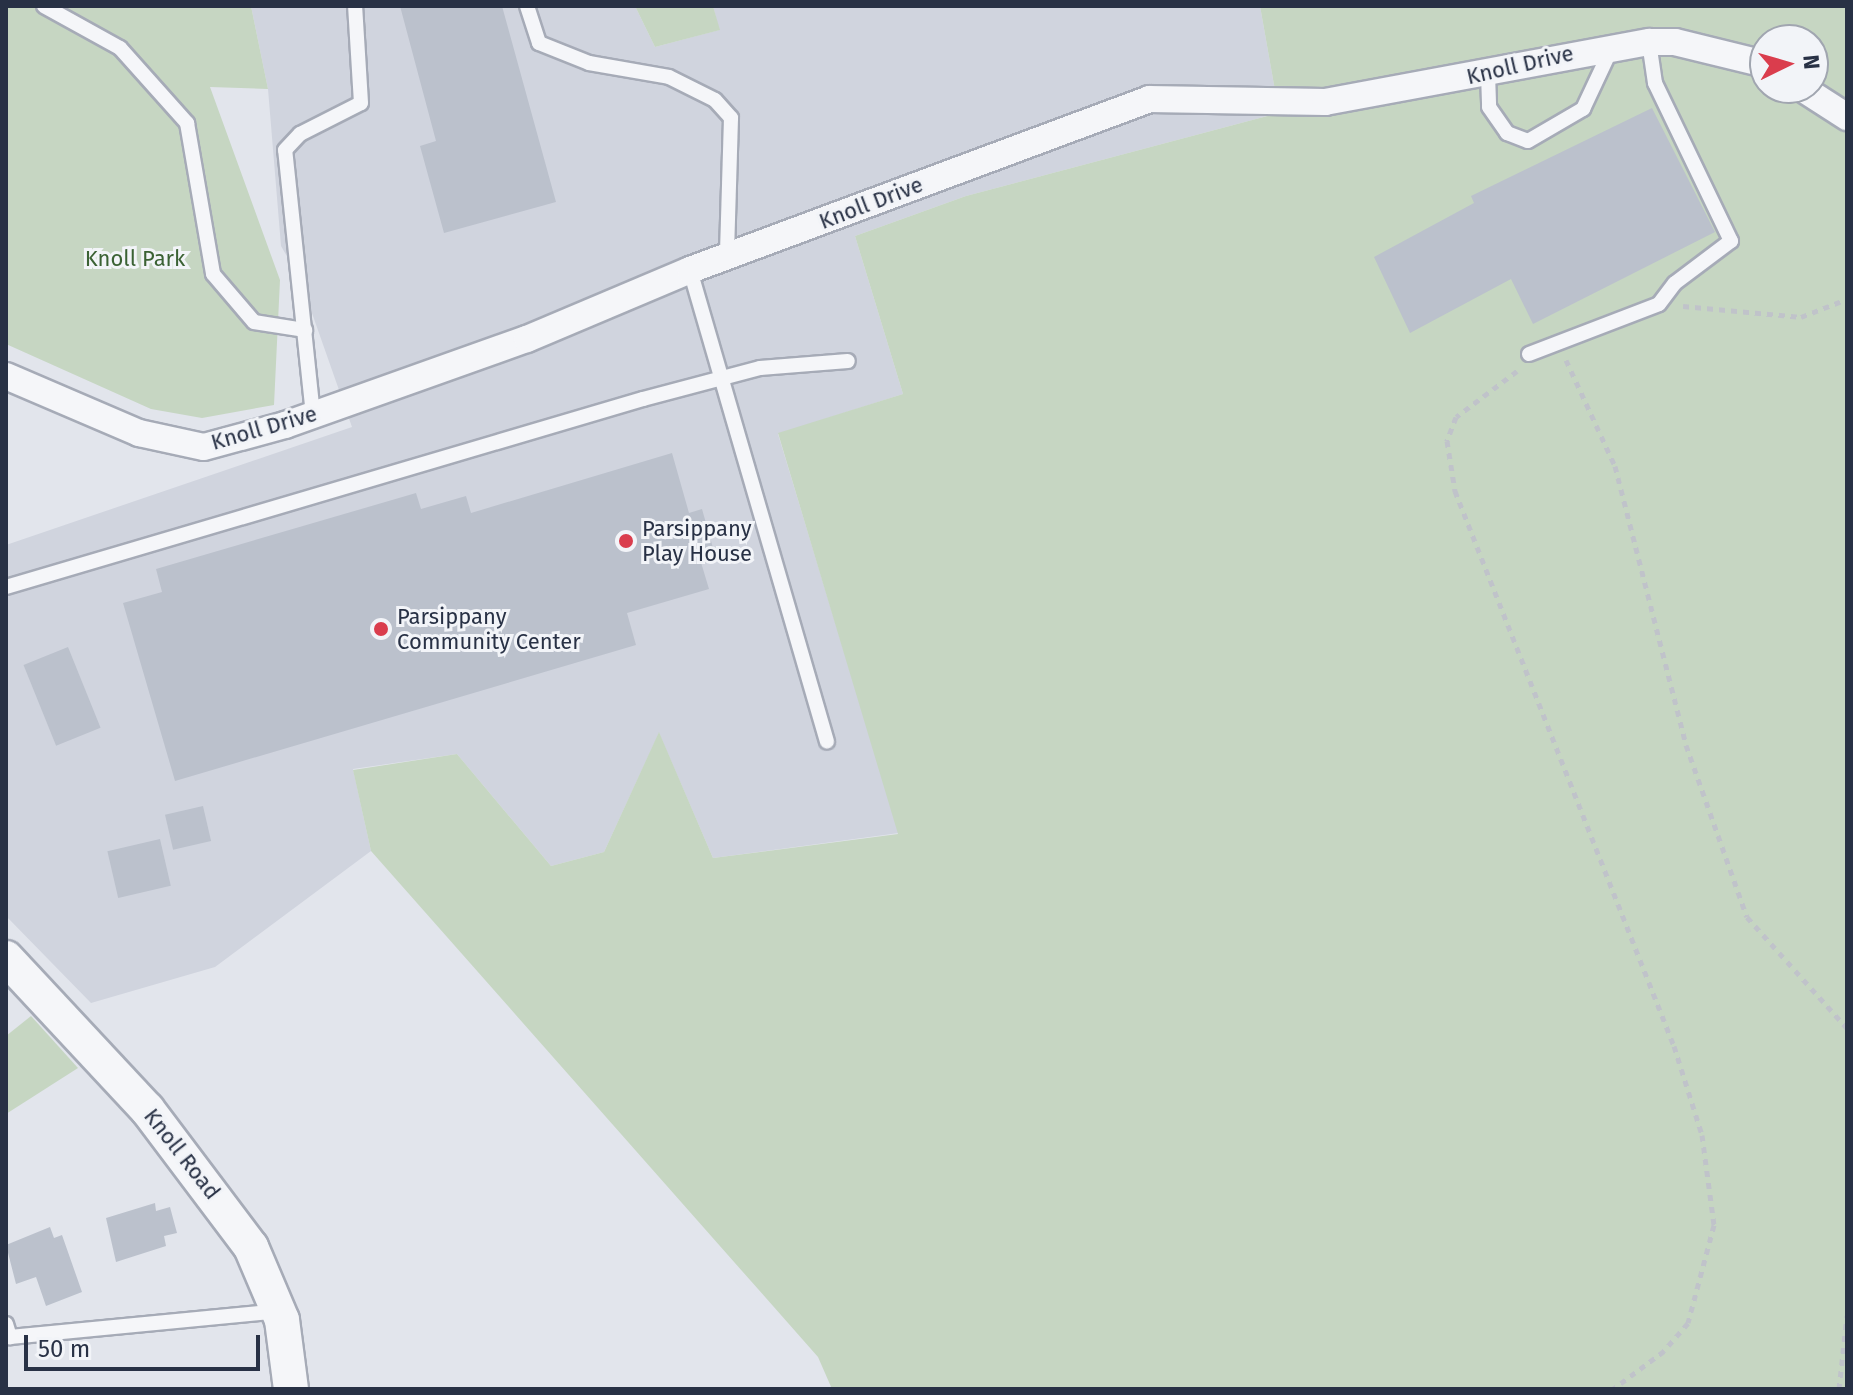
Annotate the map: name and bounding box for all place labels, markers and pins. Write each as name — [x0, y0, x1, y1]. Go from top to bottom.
place label: Parsippany Play House — [642, 515, 752, 566]
marker: Parsippany Play House — [617, 532, 635, 550]
place label: Parsippany Community Center — [397, 603, 581, 654]
marker: Parsippany Community Center — [372, 620, 390, 638]

